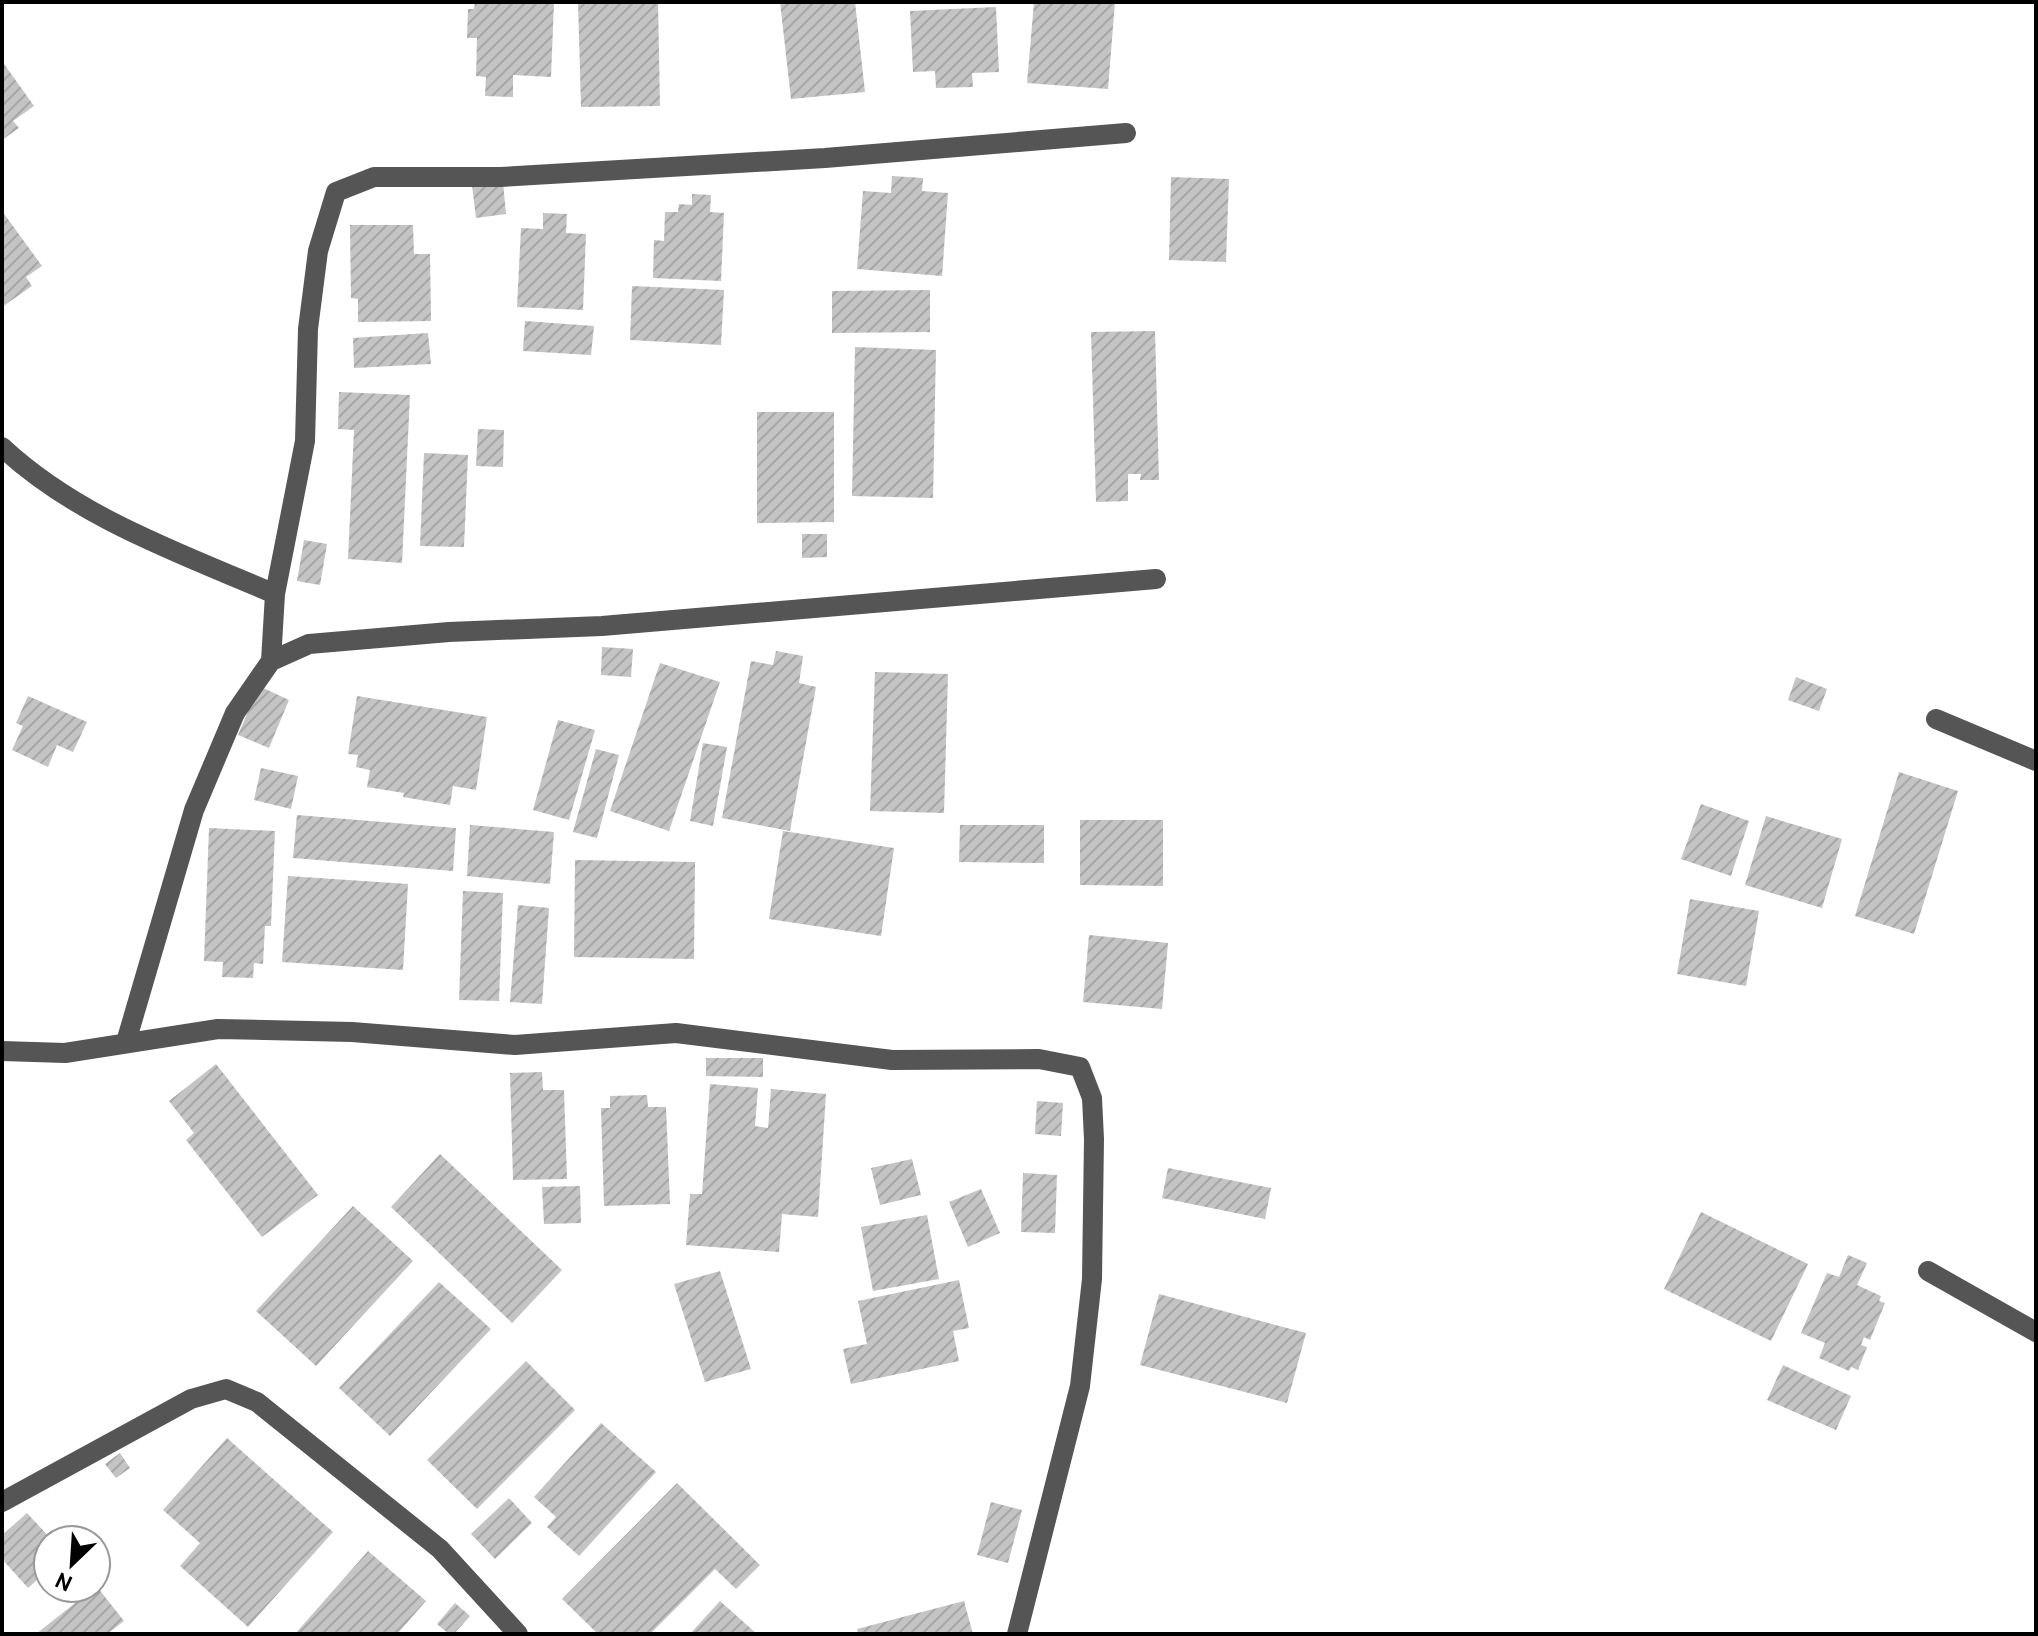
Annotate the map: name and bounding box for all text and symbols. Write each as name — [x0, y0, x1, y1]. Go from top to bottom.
north arrow — [32, 1524, 112, 1604]
text: N — [51, 1566, 77, 1597]

